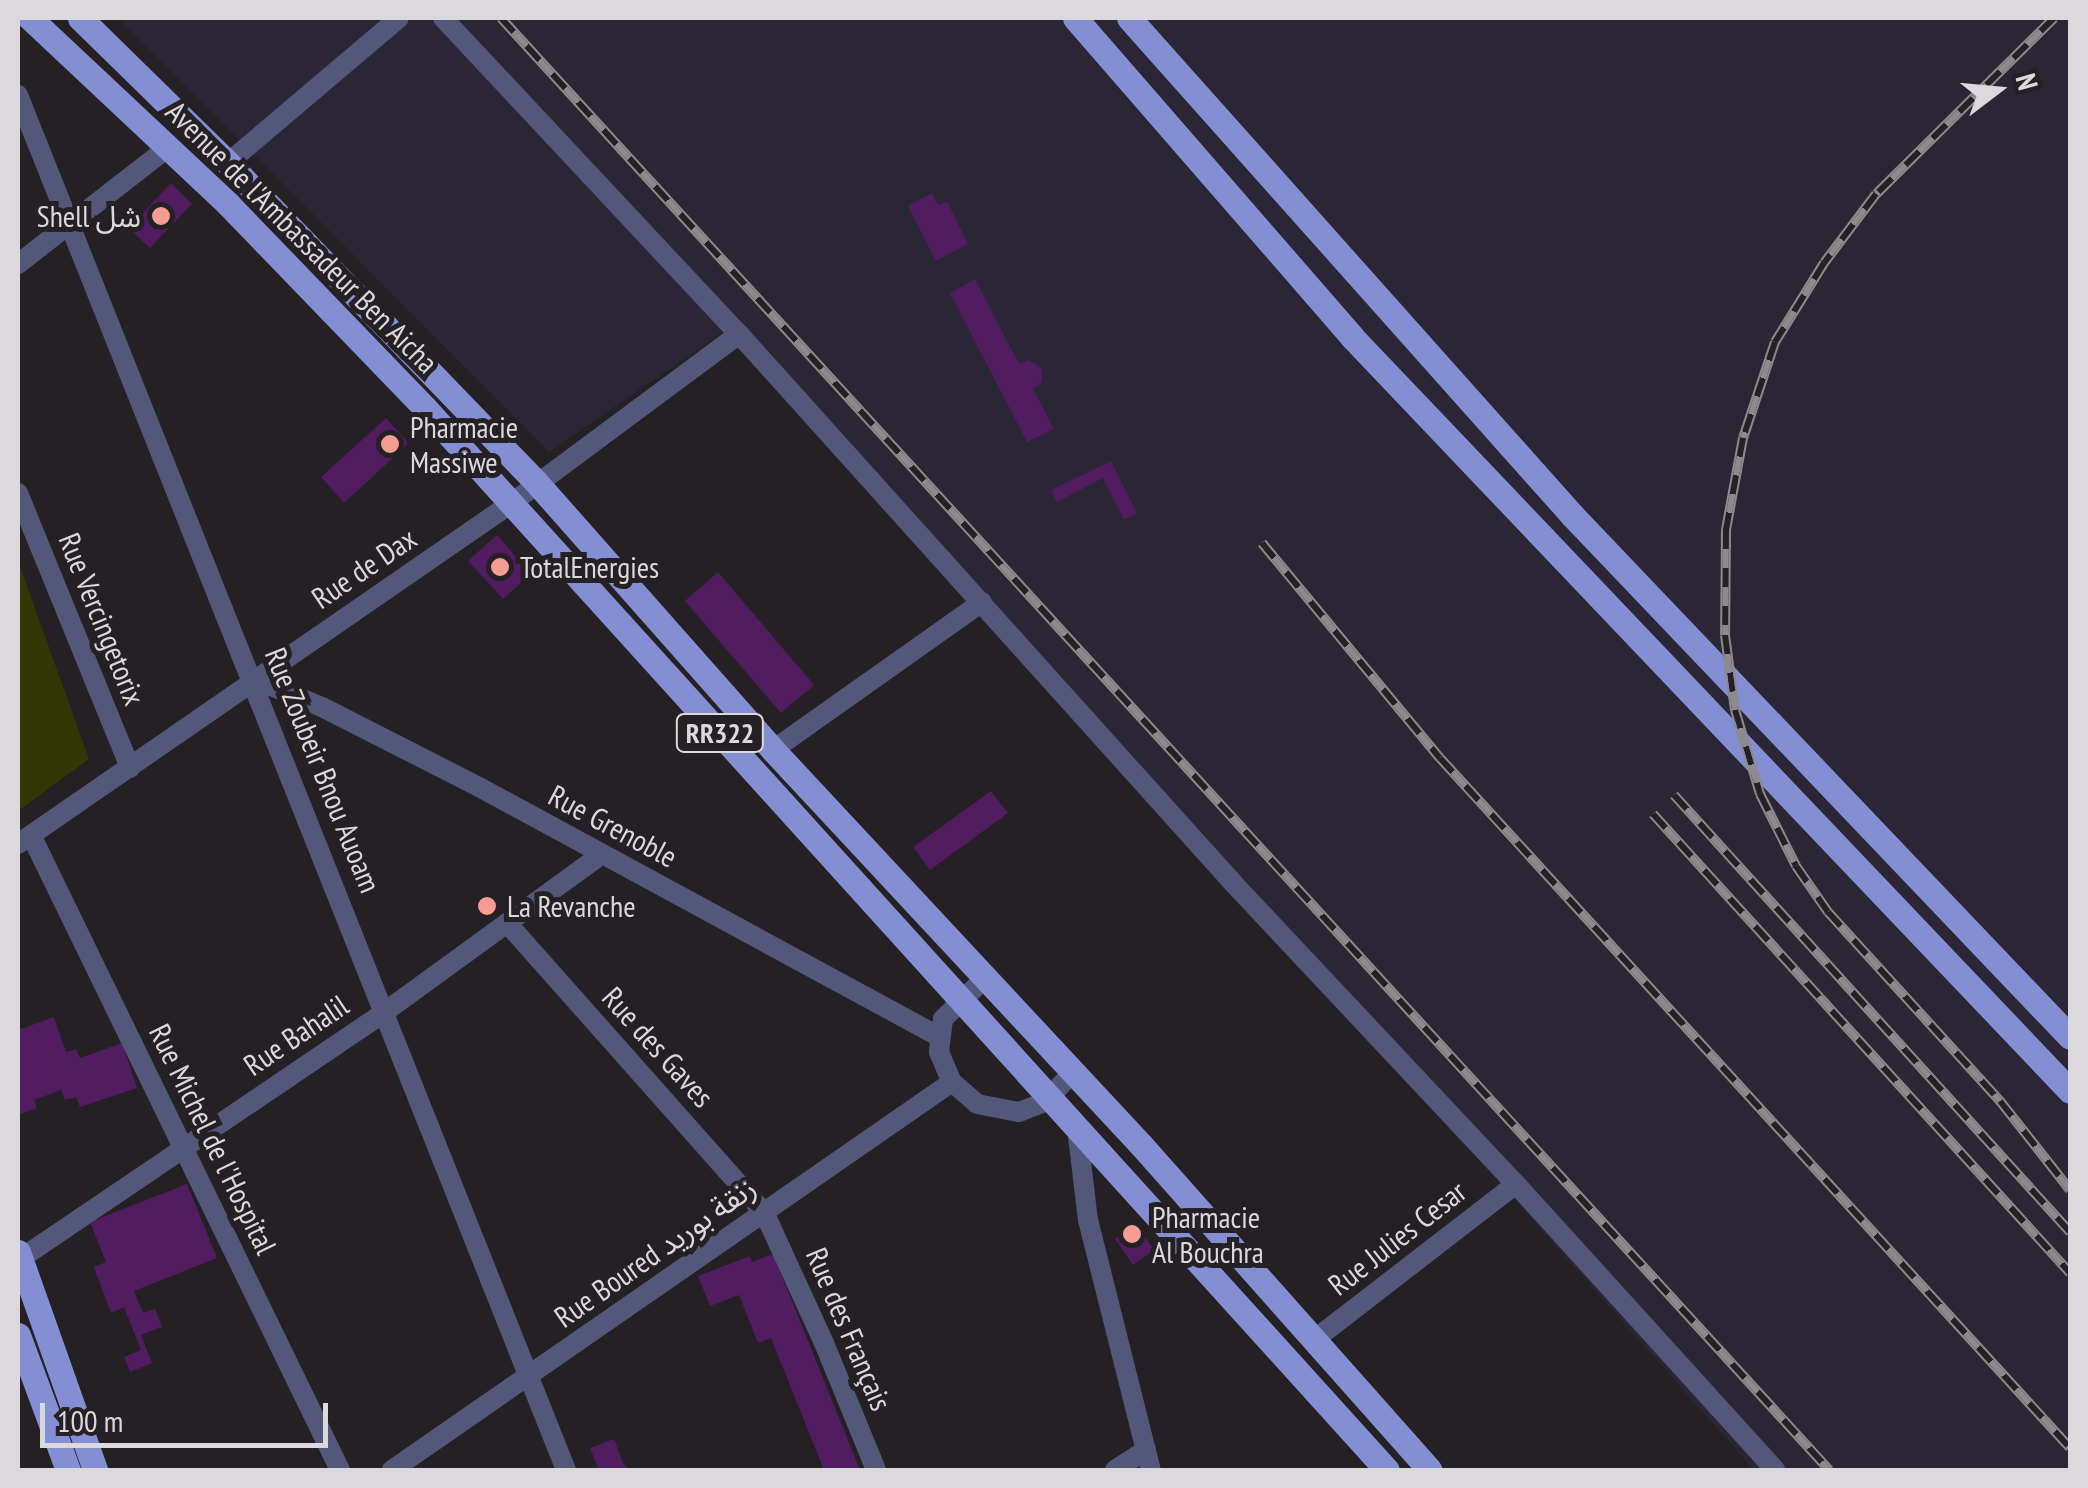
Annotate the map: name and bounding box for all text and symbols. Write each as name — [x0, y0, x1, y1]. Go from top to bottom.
north arrow — [1948, 40, 2048, 140]
text: N — [2007, 69, 2047, 94]
street label: Avenue de l'Ambassadeur Ben Aicha — [158, 93, 446, 381]
place label: Shell شل — [37, 198, 141, 234]
marker: Shell شل — [150, 205, 172, 227]
place label: Pharmacie Massiwe — [410, 409, 518, 480]
marker: Pharmacie Massiwe — [379, 433, 401, 455]
street label: Rue de Dax — [305, 520, 423, 616]
street label: Rue Vercingetorix — [51, 527, 153, 711]
place label: TotalEnergies — [520, 549, 659, 585]
marker: TotalEnergies — [489, 556, 511, 578]
street label: Rue Zoubeir Bnou Auoam — [257, 642, 389, 898]
road number: RR322 — [675, 710, 765, 756]
street label: Rue Grenoble — [543, 777, 683, 875]
place label: La Revanche — [507, 888, 636, 924]
marker: La Revanche — [476, 895, 498, 917]
street label: Rue des Gaves — [595, 980, 721, 1114]
street label: Rue Bahalil — [237, 987, 355, 1083]
street label: Rue Michel de l'Hospital — [142, 1018, 284, 1260]
street label: Rue Boured زنقة بوريد — [547, 1169, 763, 1335]
street label: Rue Julies Cesar — [1321, 1173, 1473, 1303]
place label: Pharmacie Al Bouchra — [1152, 1199, 1264, 1270]
marker: Pharmacie Al Bouchra — [1121, 1223, 1143, 1245]
street label: Rue des Français — [799, 1242, 899, 1416]
scale bar — [45, 1383, 332, 1445]
text: 100 m — [57, 1401, 123, 1440]

